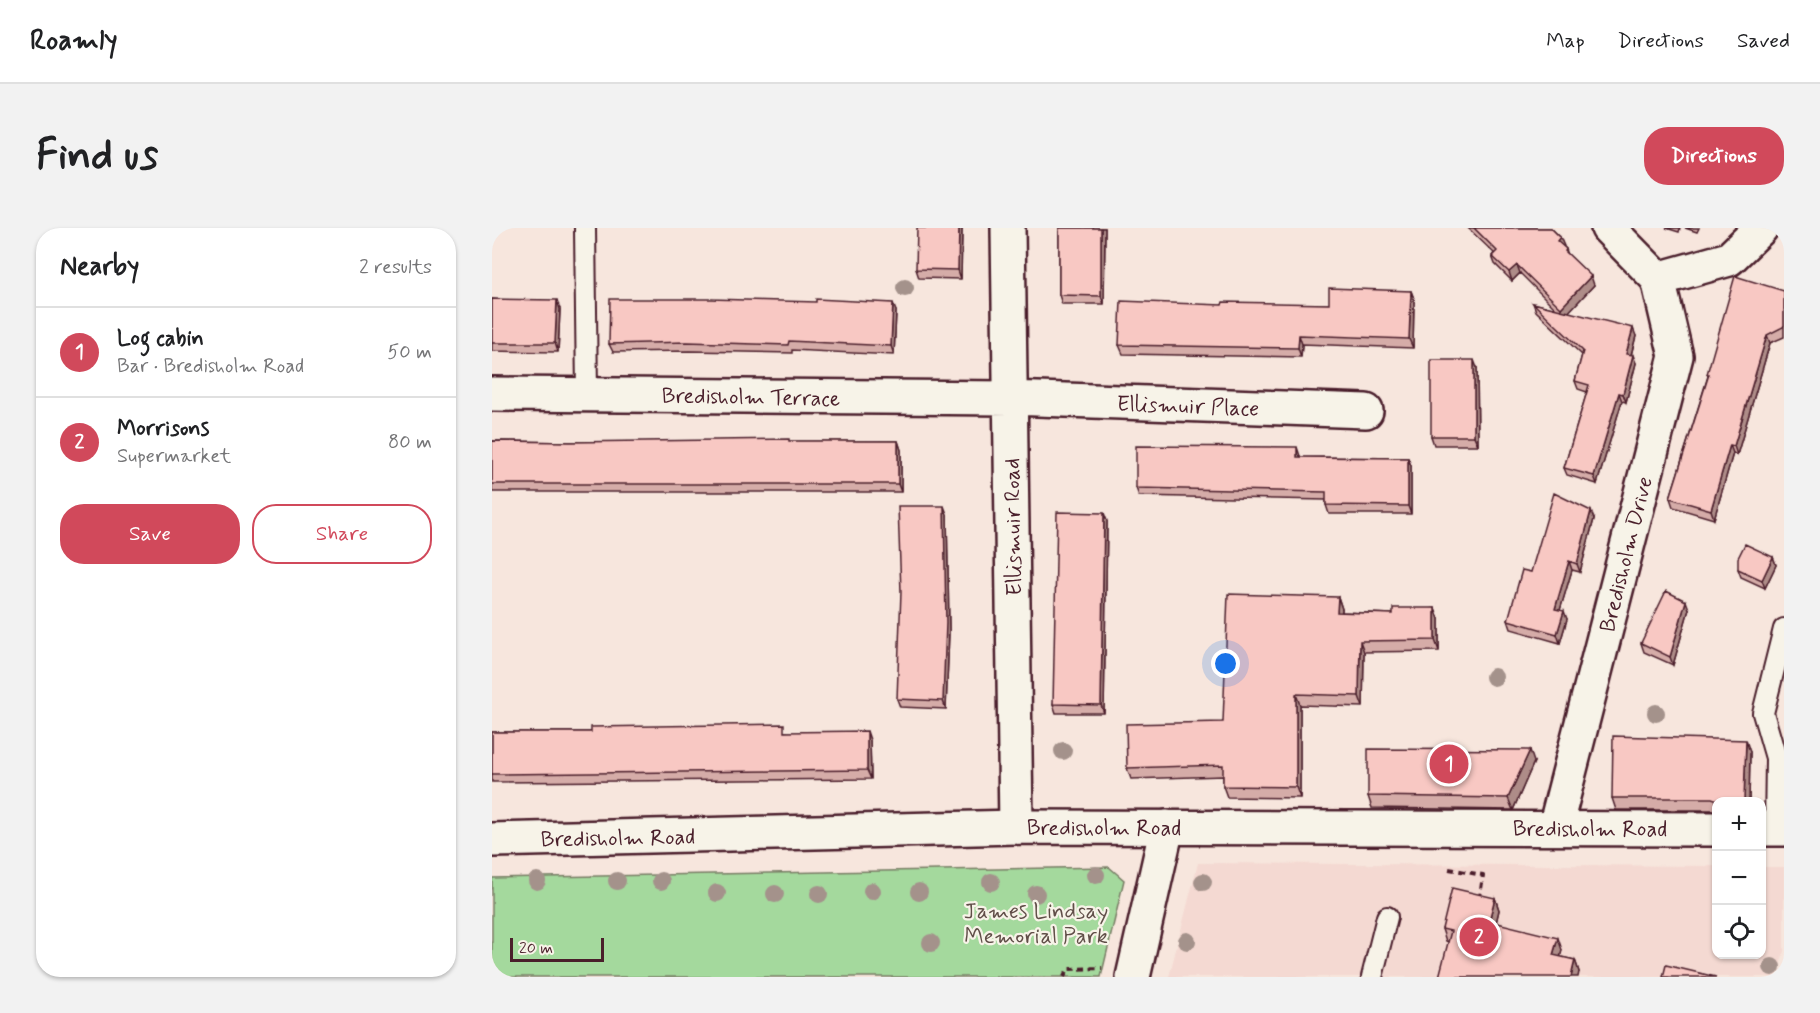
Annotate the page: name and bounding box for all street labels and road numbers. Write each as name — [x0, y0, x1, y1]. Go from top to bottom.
street label: Bredisholm Terrace — [661, 382, 841, 414]
street label: Ellismuir Place — [1116, 391, 1260, 423]
street label: Ellismuir Road — [999, 458, 1029, 596]
street label: Bredisholm Drive — [1594, 474, 1660, 635]
street label: Bredisholm Road — [1027, 815, 1181, 843]
street label: Bredisholm Road — [1513, 816, 1667, 844]
street label: Bredisholm Road — [540, 824, 696, 854]

